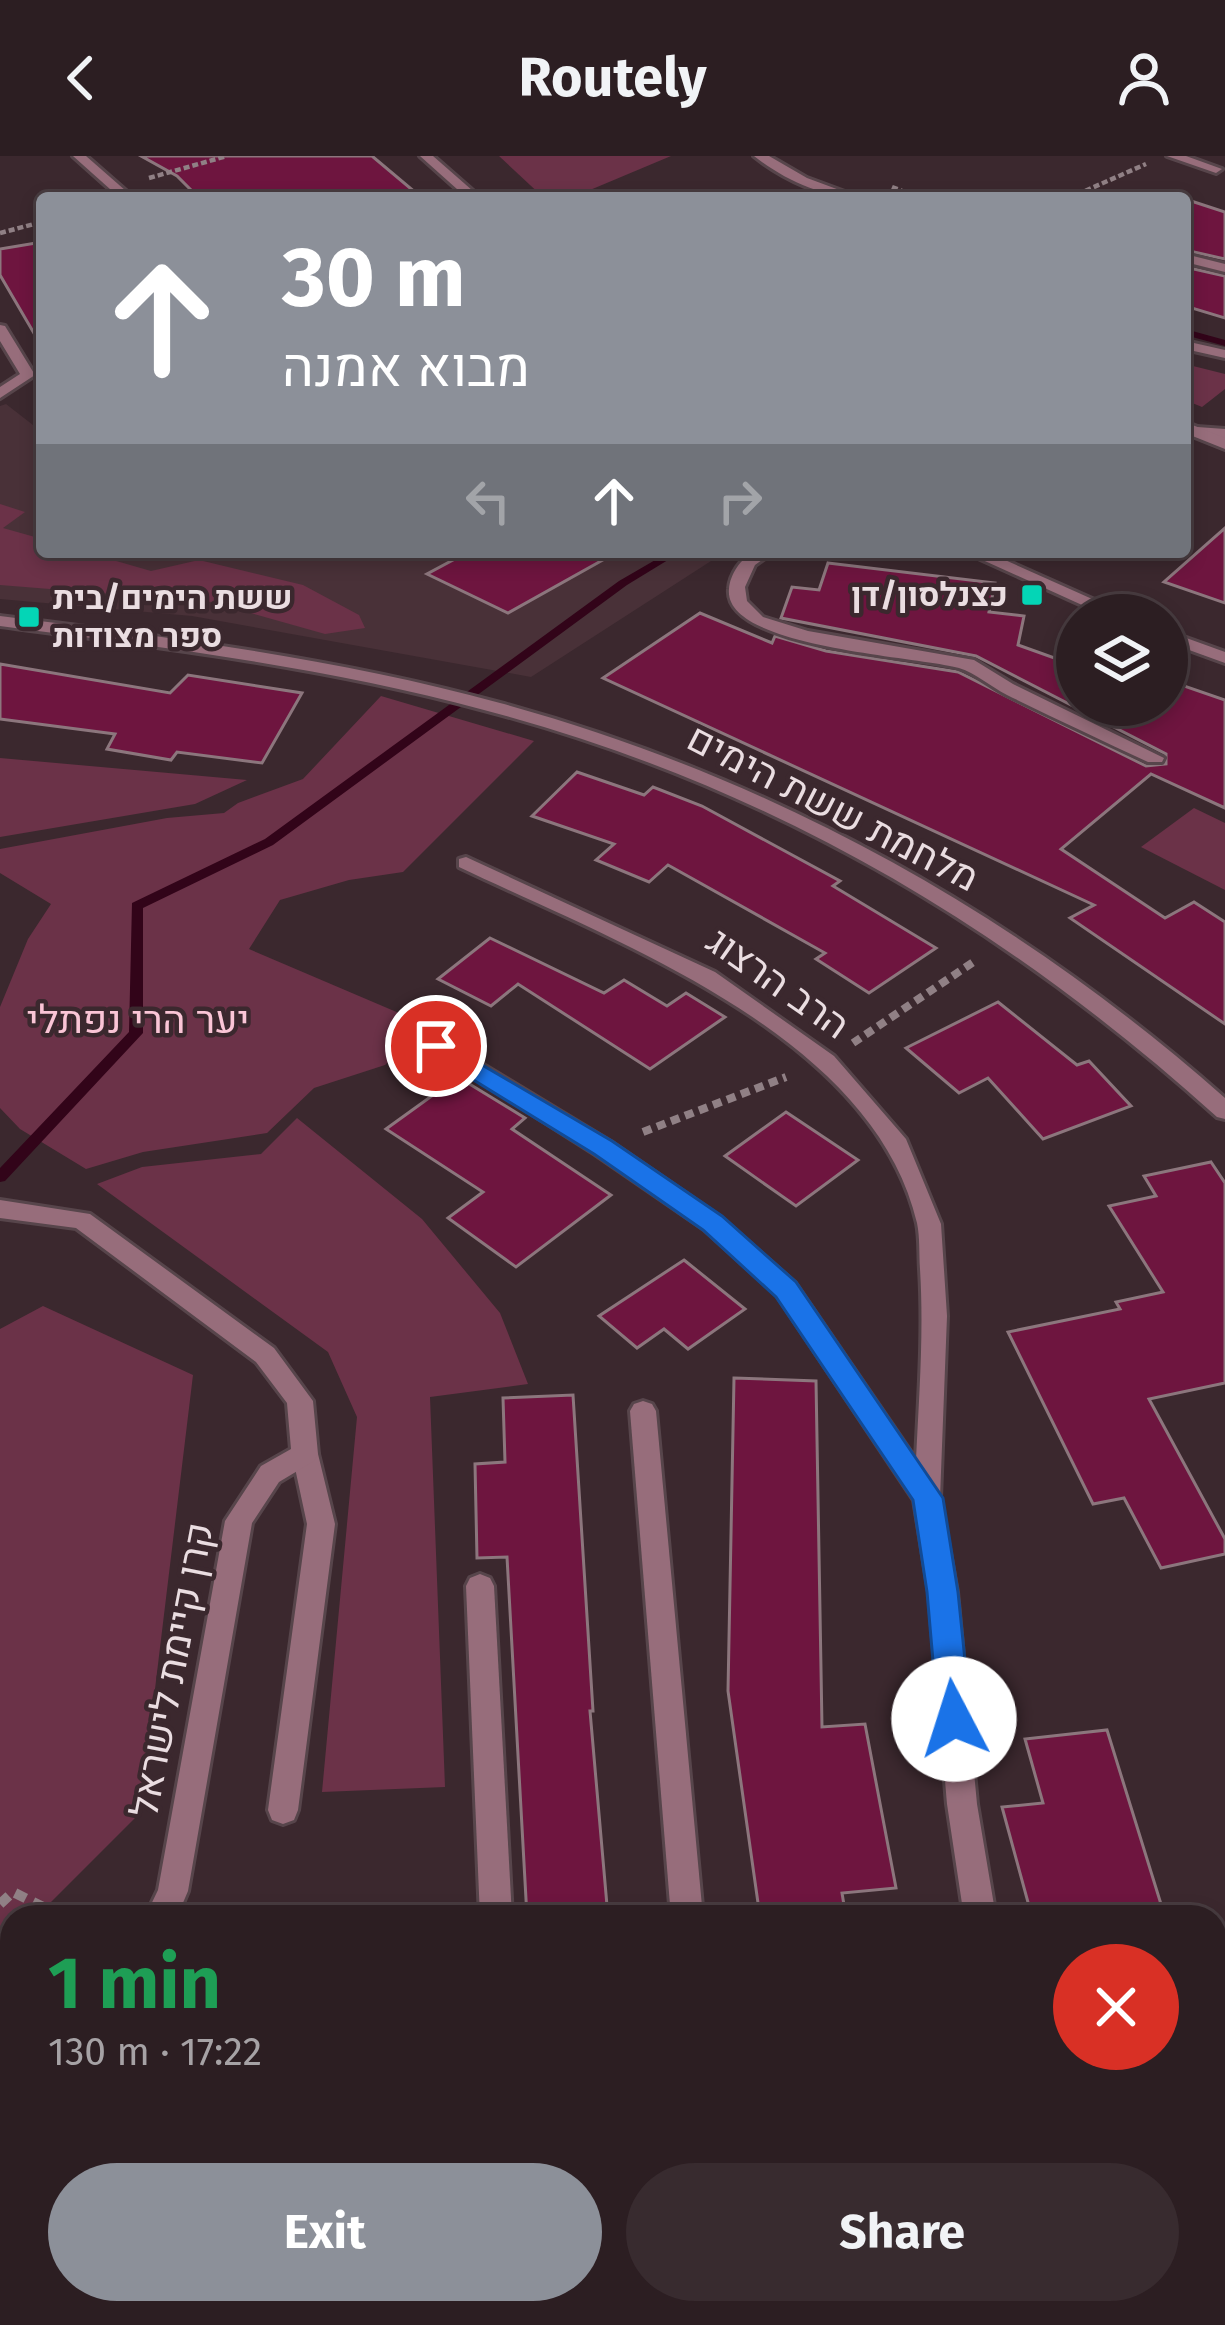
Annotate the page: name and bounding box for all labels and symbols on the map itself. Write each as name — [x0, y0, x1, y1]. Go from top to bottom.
place label: כצנלסון/דן — [851, 575, 1008, 615]
place label: ששת הימים/בית ספר מצודות — [53, 578, 293, 656]
marker: כצנלסון/דן — [1019, 582, 1045, 608]
marker: ששת הימים/בית ספר מצודות — [16, 604, 42, 630]
street label: מלחמת ששת הימים — [680, 715, 986, 901]
street label: הרב הרצוג — [698, 917, 858, 1049]
pin — [385, 995, 487, 1097]
park label: יער הרי נפתלי — [27, 997, 249, 1043]
street label: קרן קיימת לישראל — [121, 1519, 223, 1821]
position arrow — [891, 1656, 1017, 1782]

